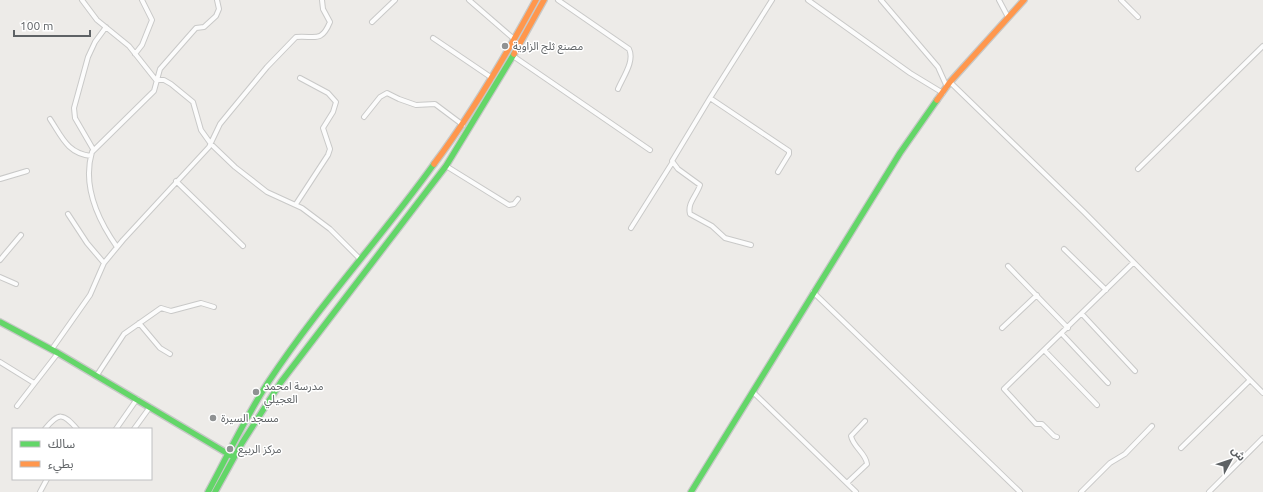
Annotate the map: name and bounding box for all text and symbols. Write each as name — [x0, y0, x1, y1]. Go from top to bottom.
scale bar — [14, 12, 90, 38]
text: 100 m — [20, 19, 53, 32]
place label: مصنع ثلج الزاوية — [513, 40, 584, 54]
marker: مصنع ثلج الزاوية — [500, 41, 510, 51]
place label: مدرسة امحمد العجيلي — [264, 380, 324, 409]
marker: مدرسة امحمد العجيلي — [251, 387, 261, 397]
place label: مسجد السيرة — [221, 412, 279, 425]
marker: مسجد السيرة — [208, 413, 218, 423]
legend — [12, 428, 152, 480]
text: سالك — [48, 437, 75, 450]
north arrow — [1211, 440, 1251, 480]
place label: مركز الربيع — [238, 443, 282, 457]
marker: مركز الربيع — [225, 444, 235, 454]
text: ش — [1228, 444, 1248, 464]
text: بطيء — [48, 457, 74, 474]

